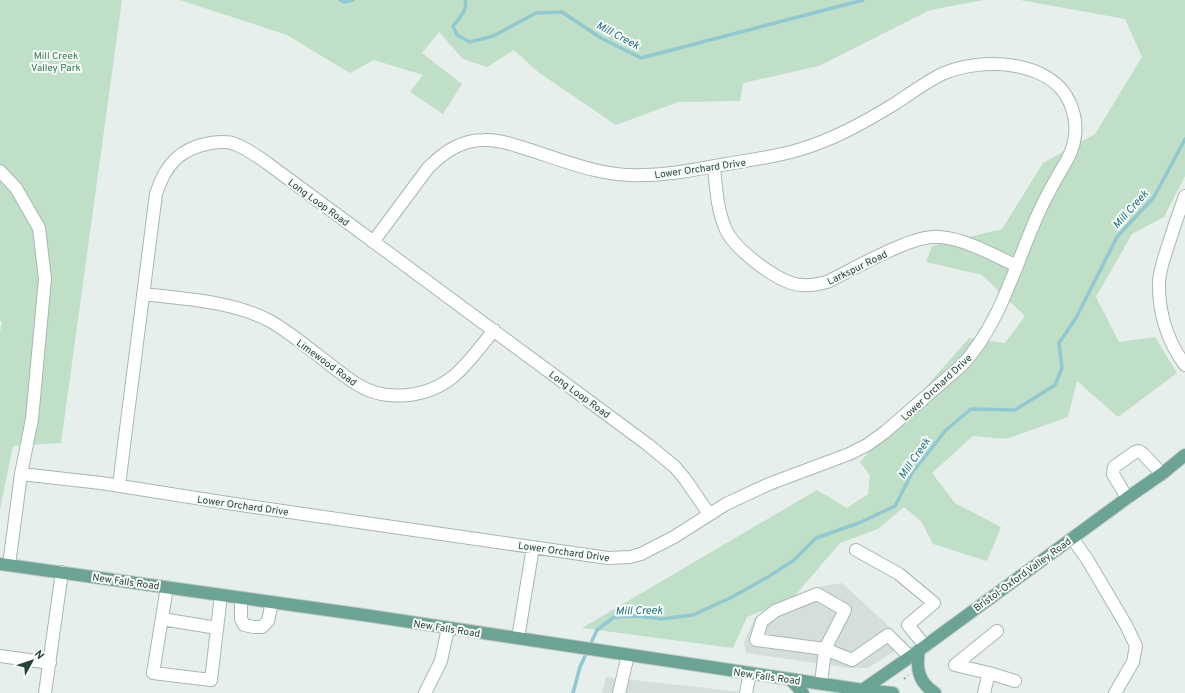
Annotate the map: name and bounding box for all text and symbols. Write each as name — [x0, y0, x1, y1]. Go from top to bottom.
water label: Mill Creek — [594, 19, 642, 53]
park label: Mill Creek Valley Park — [31, 50, 81, 75]
street label: Lower Orchard Drive — [654, 157, 747, 182]
street label: Long Loop Road — [285, 177, 351, 230]
water label: Mill Creek — [1110, 187, 1152, 232]
street label: Larkspur Road — [825, 248, 890, 289]
street label: Limewood Road — [293, 337, 359, 390]
street label: Lower Orchard Drive — [899, 352, 975, 424]
street label: Long Loop Road — [546, 369, 612, 422]
water label: Mill Creek — [896, 435, 934, 482]
street label: Lower Orchard Drive — [196, 494, 289, 519]
street label: Bristol-Oxford Valley Road — [971, 535, 1074, 615]
street label: Lower Orchard Drive — [517, 540, 610, 565]
street label: New Falls Road — [92, 571, 160, 594]
water label: Mill Creek — [615, 604, 663, 618]
street label: New Falls Road — [412, 618, 481, 641]
north arrow — [12, 641, 52, 681]
text: N — [31, 648, 47, 663]
street label: New Falls Road — [733, 666, 801, 689]

